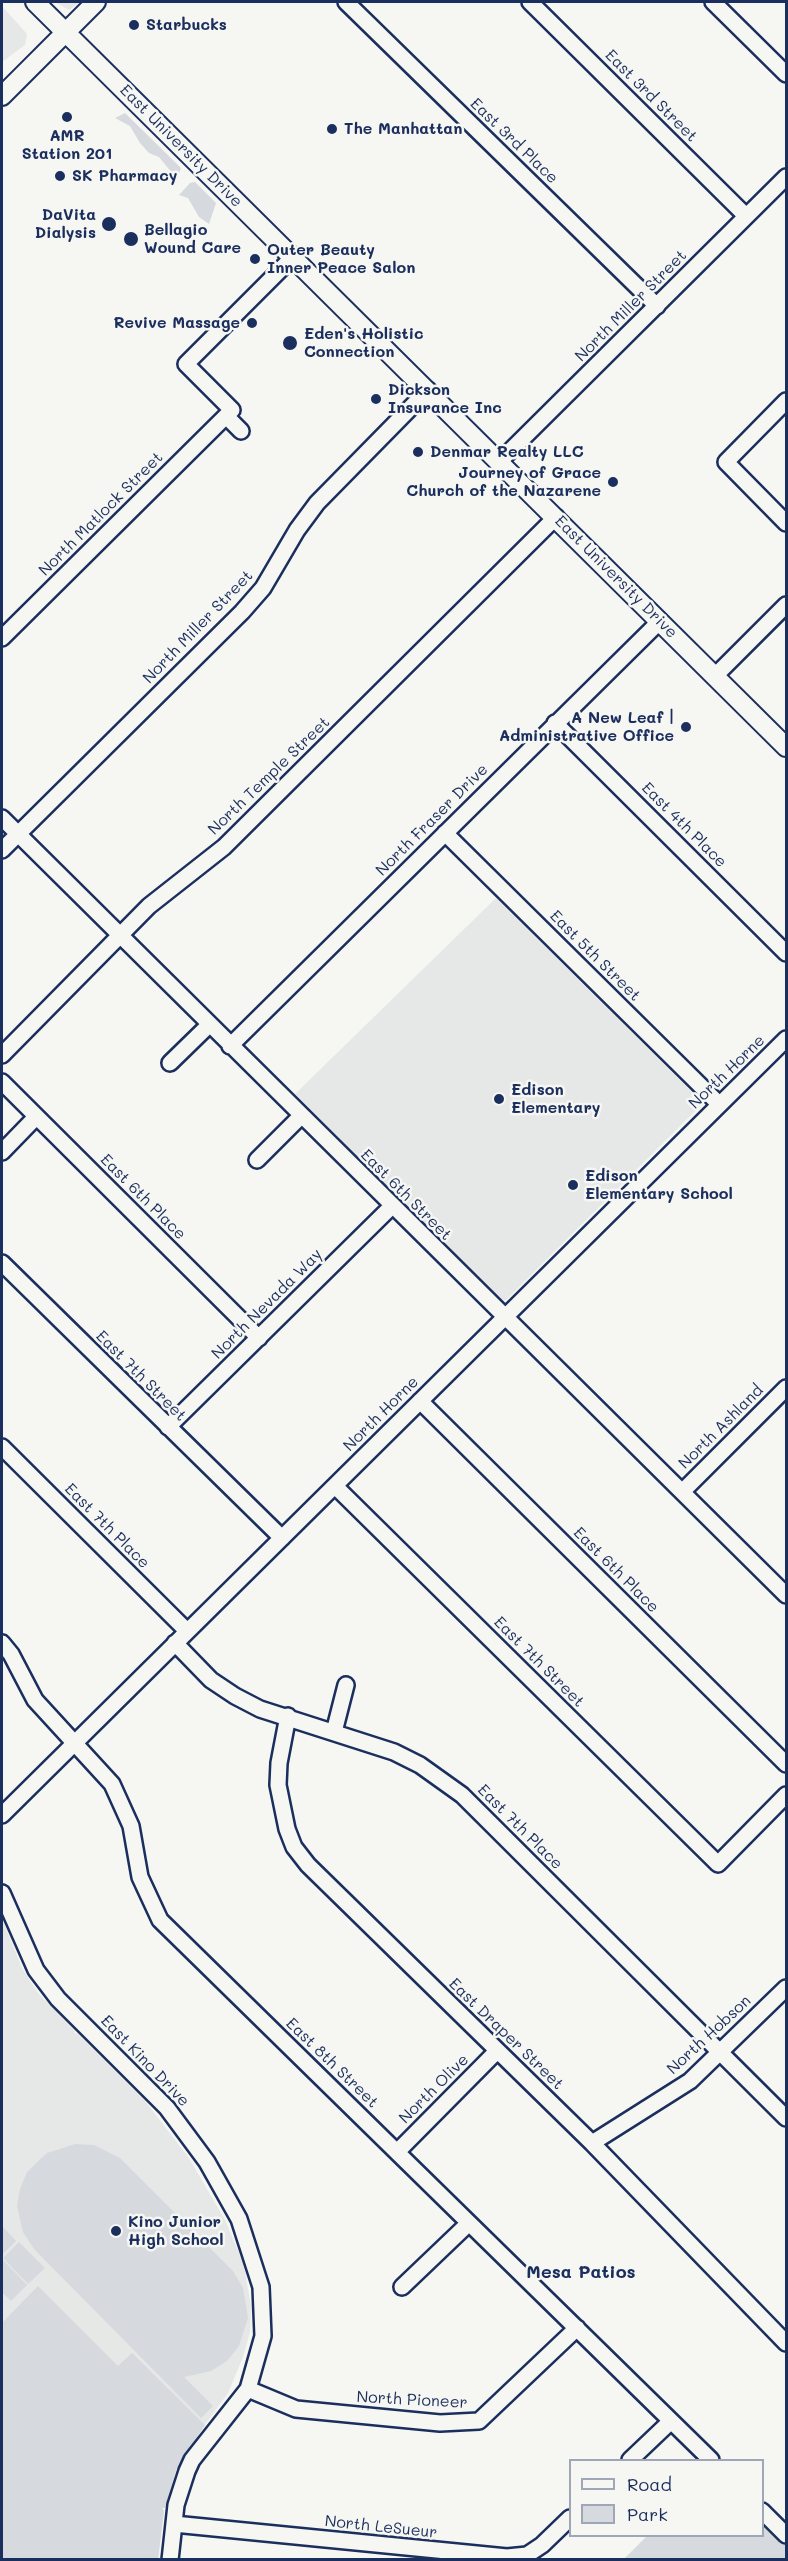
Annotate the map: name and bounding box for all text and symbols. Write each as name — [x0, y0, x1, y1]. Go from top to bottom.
place label: Starbucks — [146, 15, 227, 35]
marker: Starbucks — [127, 18, 141, 32]
street label: East 3rd Street — [601, 46, 701, 146]
street label: East University Drive — [116, 81, 246, 211]
street label: East 3rd Place — [466, 94, 562, 188]
marker: AMR Station 201 — [60, 110, 74, 124]
place label: The Manhattan — [344, 119, 462, 139]
marker: The Manhattan — [325, 122, 339, 136]
place label: AMR Station 201 — [22, 126, 112, 164]
place label: SK Pharmacy — [72, 166, 177, 186]
marker: SK Pharmacy — [53, 169, 67, 183]
place label: DaVita Dialysis — [35, 205, 96, 243]
marker: DaVita Dialysis — [100, 215, 118, 233]
place label: Bellagio Wound Care — [144, 220, 241, 258]
marker: Bellagio Wound Care — [122, 230, 140, 248]
place label: Outer Beauty Inner Peace Salon — [267, 240, 415, 278]
street label: North Miller Street — [571, 246, 691, 366]
marker: Outer Beauty Inner Peace Salon — [248, 252, 262, 266]
place label: Revive Massage — [114, 313, 240, 333]
marker: Revive Massage — [245, 316, 259, 330]
place label: Eden's Holistic Connection — [304, 324, 424, 362]
marker: Eden's Holistic Connection — [281, 334, 299, 352]
place label: Dickson Insurance Inc — [388, 380, 502, 418]
marker: Dickson Insurance Inc — [369, 392, 383, 406]
place label: Denmar Realty LLC — [430, 442, 584, 462]
marker: Denmar Realty LLC — [411, 445, 425, 459]
street label: North Matlock Street — [35, 448, 167, 580]
place label: Journey of Grace Church of the Nazarene — [406, 463, 601, 501]
marker: Journey of Grace Church of the Nazarene — [606, 475, 620, 489]
street label: East University Drive — [551, 512, 681, 642]
street label: North Miller Street — [139, 566, 257, 688]
place label: A New Leaf | Administrative Office — [499, 708, 674, 746]
street label: North Temple Street — [204, 713, 334, 839]
marker: A New Leaf | Administrative Office — [679, 720, 693, 734]
street label: North Fraser Drive — [372, 760, 492, 880]
street label: East 4th Place — [637, 778, 731, 872]
street label: East 5th Street — [546, 907, 644, 1005]
street label: North Horne — [685, 1031, 769, 1113]
place label: Edison Elementary — [511, 1080, 600, 1118]
marker: Edison Elementary — [492, 1092, 506, 1106]
street label: East 6th Street — [356, 1145, 456, 1245]
street label: East 6th Place — [96, 1150, 190, 1244]
place label: Edison Elementary School — [585, 1166, 733, 1204]
marker: Edison Elementary School — [566, 1178, 580, 1192]
street label: North Nevada Way — [208, 1245, 326, 1363]
street label: East 7th Street — [92, 1327, 190, 1425]
street label: North Horne — [339, 1372, 423, 1456]
street label: North Ashland — [675, 1381, 767, 1473]
street label: East 7th Place — [61, 1480, 153, 1572]
street label: East 6th Place — [569, 1523, 663, 1617]
street label: East 7th Street — [490, 1613, 588, 1711]
street label: East 7th Place — [474, 1781, 566, 1873]
street label: East Draper Street — [445, 1974, 567, 2094]
street label: North Hobson — [663, 1991, 755, 2079]
street label: East Kino Drive — [97, 2011, 193, 2111]
street label: East 8th Street — [282, 2014, 382, 2112]
street label: North Olive — [395, 2050, 473, 2128]
place label: Kino Junior High School — [128, 2212, 224, 2250]
marker: Kino Junior High School — [109, 2224, 123, 2238]
district label: Mesa Patios — [526, 2261, 636, 2283]
street label: North Pioneer — [356, 2387, 468, 2413]
legend — [569, 2459, 764, 2537]
text: Road — [627, 2472, 672, 2496]
text: Park — [627, 2502, 668, 2526]
street label: North LeSueur — [324, 2512, 438, 2542]

